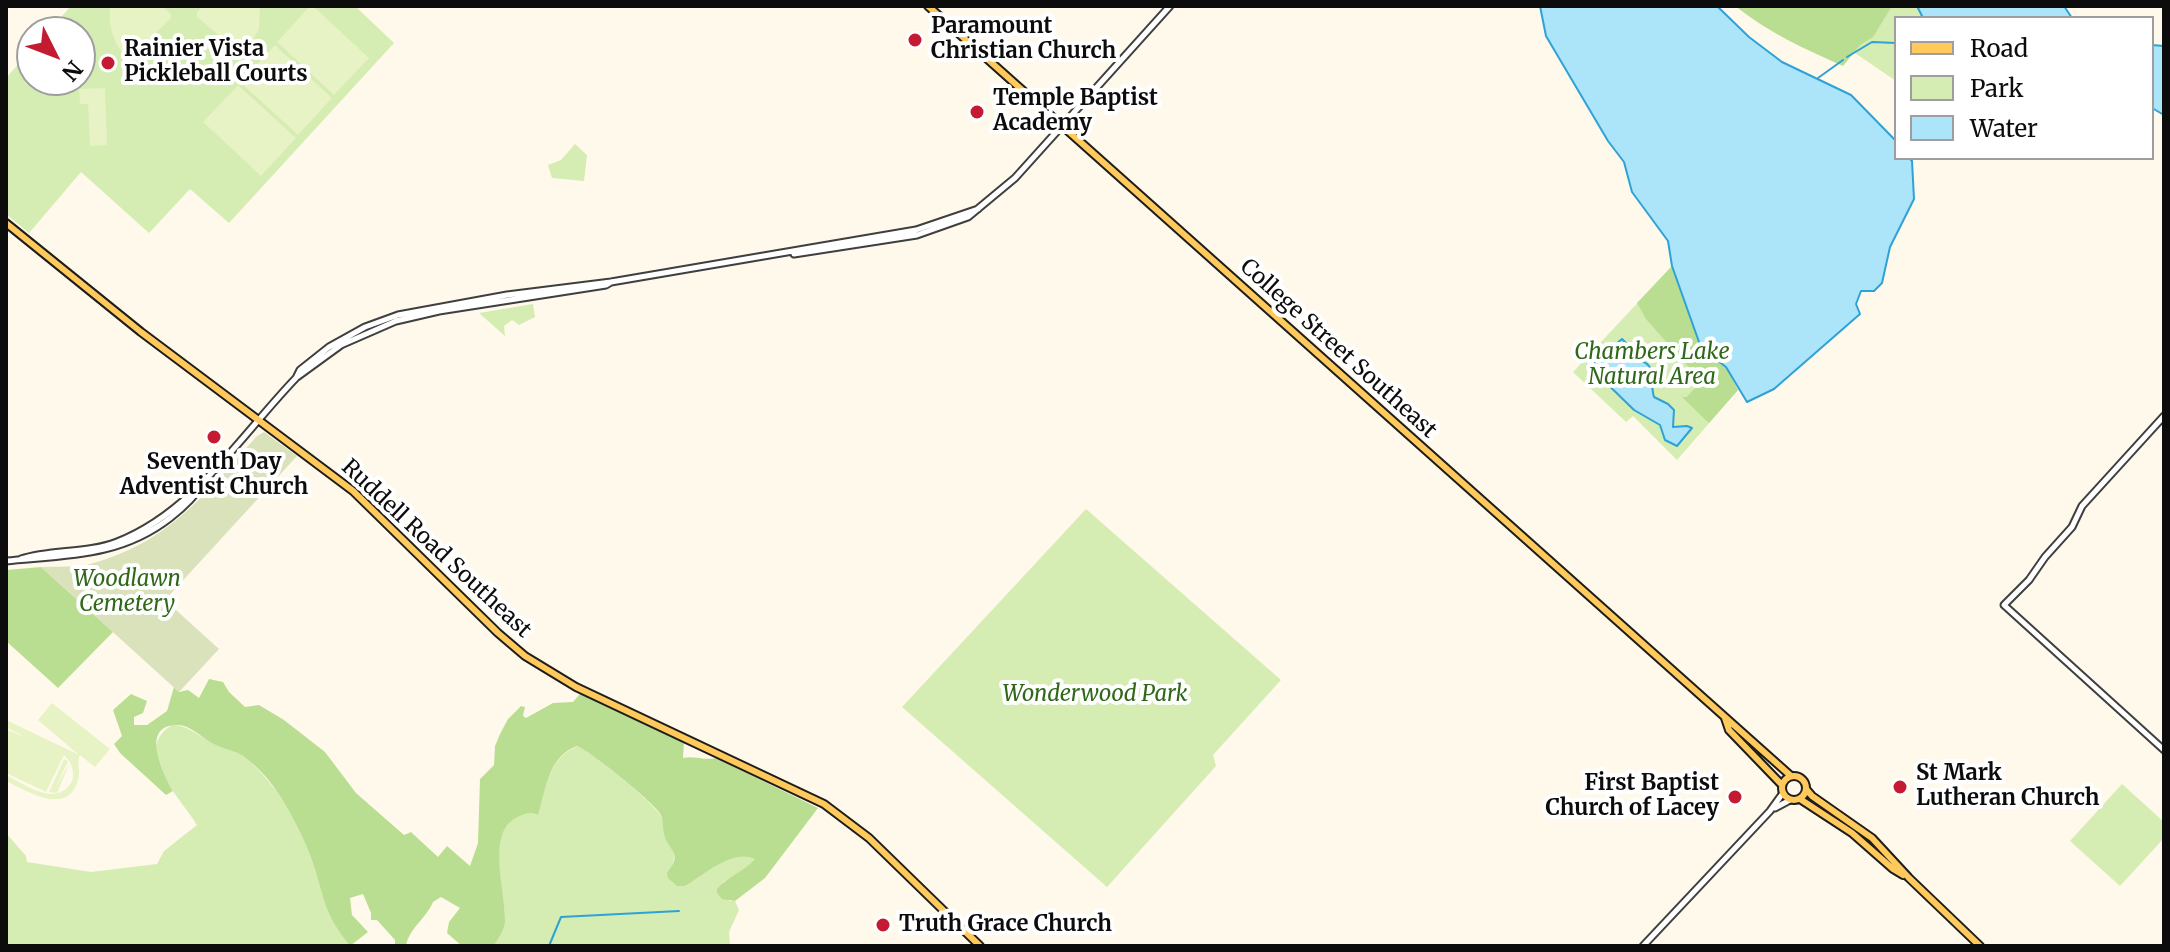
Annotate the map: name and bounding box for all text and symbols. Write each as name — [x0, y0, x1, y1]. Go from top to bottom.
place label: Paramount Christian Church — [931, 14, 1116, 66]
north arrow — [16, 16, 96, 96]
legend — [1894, 16, 2154, 160]
marker: Paramount Christian Church — [906, 31, 924, 49]
text: Road — [1970, 33, 2028, 64]
place label: Rainier Vista Pickleball Courts — [124, 37, 308, 88]
marker: Rainier Vista Pickleball Courts — [99, 54, 117, 72]
text: N — [56, 55, 89, 87]
text: Park — [1970, 73, 2023, 104]
place label: Temple Baptist Academy — [993, 86, 1158, 138]
marker: Temple Baptist Academy — [968, 103, 986, 121]
text: Water — [1970, 113, 2038, 144]
street label: College Street Southeast — [1234, 254, 1442, 444]
park label: Chambers Lake Natural Area — [1574, 340, 1730, 392]
marker: Seventh Day Adventist Church — [205, 428, 223, 446]
place label: Seventh Day Adventist Church — [120, 450, 308, 502]
street label: Ruddell Road Southeast — [336, 454, 536, 644]
park label: Woodlawn Cemetery — [73, 567, 181, 618]
park label: Wonderwood Park — [1002, 682, 1188, 708]
place label: St Mark Lutheran Church — [1916, 761, 2100, 812]
place label: First Baptist Church of Lacey — [1545, 771, 1719, 822]
marker: St Mark Lutheran Church — [1891, 778, 1909, 796]
marker: First Baptist Church of Lacey — [1726, 788, 1744, 806]
place label: Truth Grace Church — [899, 912, 1112, 938]
marker: Truth Grace Church — [874, 916, 892, 934]

